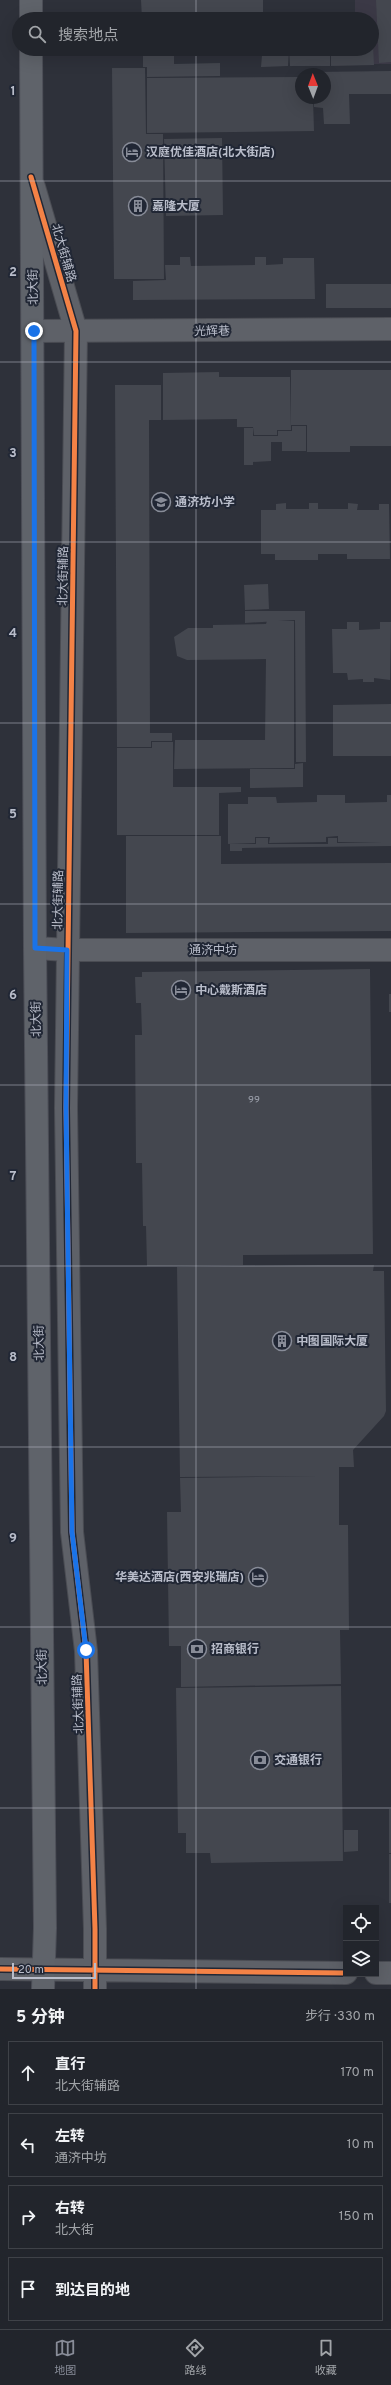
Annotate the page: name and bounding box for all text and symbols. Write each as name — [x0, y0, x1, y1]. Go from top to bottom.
search box — [12, 12, 379, 56]
icon: search — [26, 23, 48, 45]
text: 搜索地点 — [58, 27, 118, 46]
north arrow — [295, 68, 331, 104]
text: 1 — [10, 84, 16, 100]
hotel icon: 汉庭优佳酒店(北大街店) — [121, 141, 143, 163]
place label: 汉庭优佳酒店(北大街店) — [146, 145, 275, 161]
building icon: 嘉隆大厦 — [127, 195, 149, 217]
place label: 嘉隆大厦 — [152, 199, 200, 215]
street label: 北大街辅路 — [47, 222, 79, 284]
text: 2 — [9, 265, 17, 281]
street label: 北大街 — [26, 269, 42, 305]
route end — [25, 322, 43, 340]
street label: 光辉巷 — [194, 324, 230, 340]
text: 3 — [9, 446, 17, 462]
school or university icon: 通济坊小学 — [150, 491, 172, 513]
place label: 通济坊小学 — [175, 495, 235, 511]
street label: 北大街辅路 — [55, 546, 73, 606]
text: 4 — [9, 626, 17, 642]
text: 5 — [9, 807, 17, 823]
street label: 北大街辅路 — [50, 870, 68, 930]
street label: 通济中坊 — [189, 943, 237, 959]
hotel icon: 中心戴斯酒店 — [170, 979, 192, 1001]
place label: 中心戴斯酒店 — [195, 983, 267, 999]
text: 6 — [9, 988, 17, 1004]
street label: 北大街 — [29, 1001, 45, 1037]
house number: 99 — [248, 1094, 260, 1107]
text: 7 — [10, 1169, 17, 1185]
street label: 北大街 — [32, 1325, 48, 1361]
building icon: 中图国际大厦 — [271, 1330, 293, 1352]
place label: 中图国际大厦 — [296, 1334, 368, 1350]
text: 8 — [9, 1350, 17, 1366]
text: 9 — [9, 1531, 17, 1547]
hotel icon: 华美达酒店(西安兆瑞店) — [247, 1566, 269, 1588]
place label: 华美达酒店(西安兆瑞店) — [115, 1570, 244, 1586]
bank icon: 招商银行 — [186, 1638, 208, 1660]
route start — [77, 1641, 95, 1659]
place label: 招商银行 — [211, 1642, 259, 1658]
street label: 北大街 — [35, 1649, 51, 1685]
street label: 北大街辅路 — [70, 1674, 88, 1734]
bank icon: 交通银行 — [249, 1749, 271, 1771]
place label: 交通银行 — [274, 1753, 322, 1769]
map controls — [343, 1905, 379, 1977]
button: locate — [343, 1905, 379, 1941]
button: layers — [343, 1941, 379, 1977]
scale bar — [12, 1961, 96, 1980]
text: 20 m — [18, 1963, 44, 1977]
text: 5 分钟 — [16, 2007, 65, 2029]
text: 步行 · 330 m — [305, 2009, 375, 2025]
text: 直行 — [55, 2056, 85, 2075]
icon: ahead — [17, 2062, 39, 2084]
text: 170 m — [340, 2065, 374, 2081]
text: 北大街辅路 — [55, 2079, 120, 2095]
text: 左转 — [55, 2128, 85, 2147]
icon: left — [17, 2134, 39, 2156]
text: 10 m — [347, 2137, 374, 2153]
text: 通济中坊 — [55, 2151, 107, 2167]
text: 右转 — [55, 2200, 85, 2219]
icon: right — [17, 2206, 39, 2228]
text: 150 m — [339, 2209, 374, 2225]
text: 北大街 — [55, 2223, 94, 2239]
icon: arrive — [17, 2278, 39, 2300]
text: 到达目的地 — [55, 2282, 130, 2301]
tab: 地图 — [54, 2337, 76, 2378]
tab: 路线 — [184, 2337, 206, 2378]
tab: 收藏 — [315, 2337, 337, 2378]

